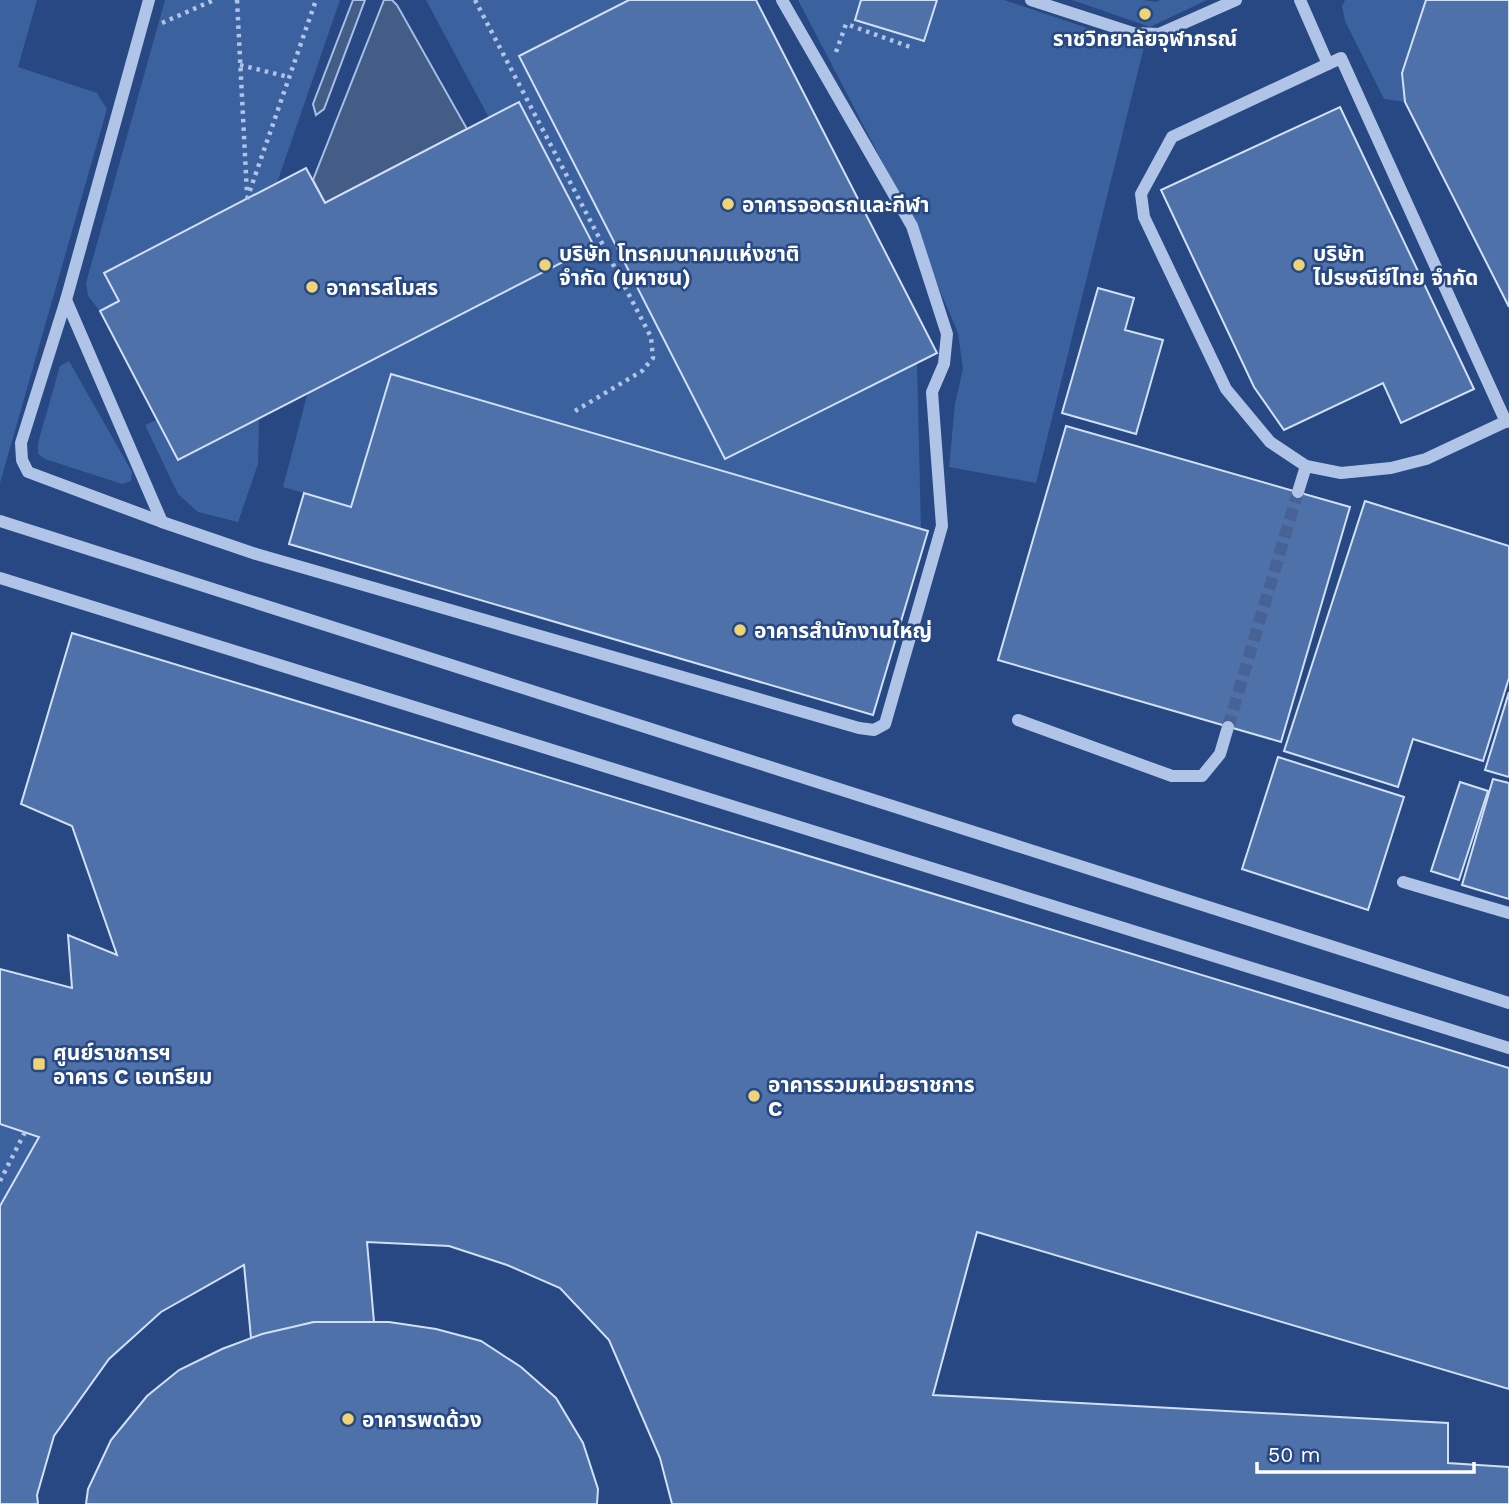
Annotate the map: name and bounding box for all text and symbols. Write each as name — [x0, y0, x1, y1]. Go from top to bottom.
marker: ราชวิทยาลัยจุฬาภรณ์ — [1137, 6, 1153, 22]
place label: ราชวิทยาลัยจุฬาภรณ์ — [1053, 26, 1237, 52]
place label: อาคารจอดรถและกีฬา — [742, 192, 929, 217]
marker: อาคารจอดรถและกีฬา — [720, 196, 736, 212]
place label: บริษัท โทรคมนาคมแห่งชาติ จำกัด (มหาชน) — [559, 241, 800, 290]
place label: บริษัท ไปรษณีย์ไทย จำกัด — [1313, 241, 1478, 290]
marker: บริษัท โทรคมนาคมแห่งชาติ จำกัด (มหาชน) — [537, 257, 553, 273]
marker: บริษัท ไปรษณีย์ไทย จำกัด — [1291, 257, 1307, 273]
place label: อาคารสโมสร — [326, 275, 438, 300]
marker: อาคารสโมสร — [304, 279, 320, 295]
place label: อาคารสำนักงานใหญ่ — [754, 618, 932, 643]
marker: อาคารสำนักงานใหญ่ — [732, 622, 748, 638]
place label: ศูนย์ราชการฯ อาคาร C เอเทรียม — [53, 1040, 212, 1089]
marker: ศูนย์ราชการฯ อาคาร C เอเทรียม — [31, 1056, 47, 1072]
place label: อาคารรวมหน่วยราชการ C — [768, 1072, 975, 1121]
marker: อาคารรวมหน่วยราชการ C — [746, 1088, 762, 1104]
place label: อาคารพดด้วง — [362, 1407, 482, 1432]
marker: อาคารพดด้วง — [340, 1411, 356, 1427]
scale bar — [1257, 1430, 1474, 1474]
text: 50 m — [1268, 1442, 1320, 1467]

